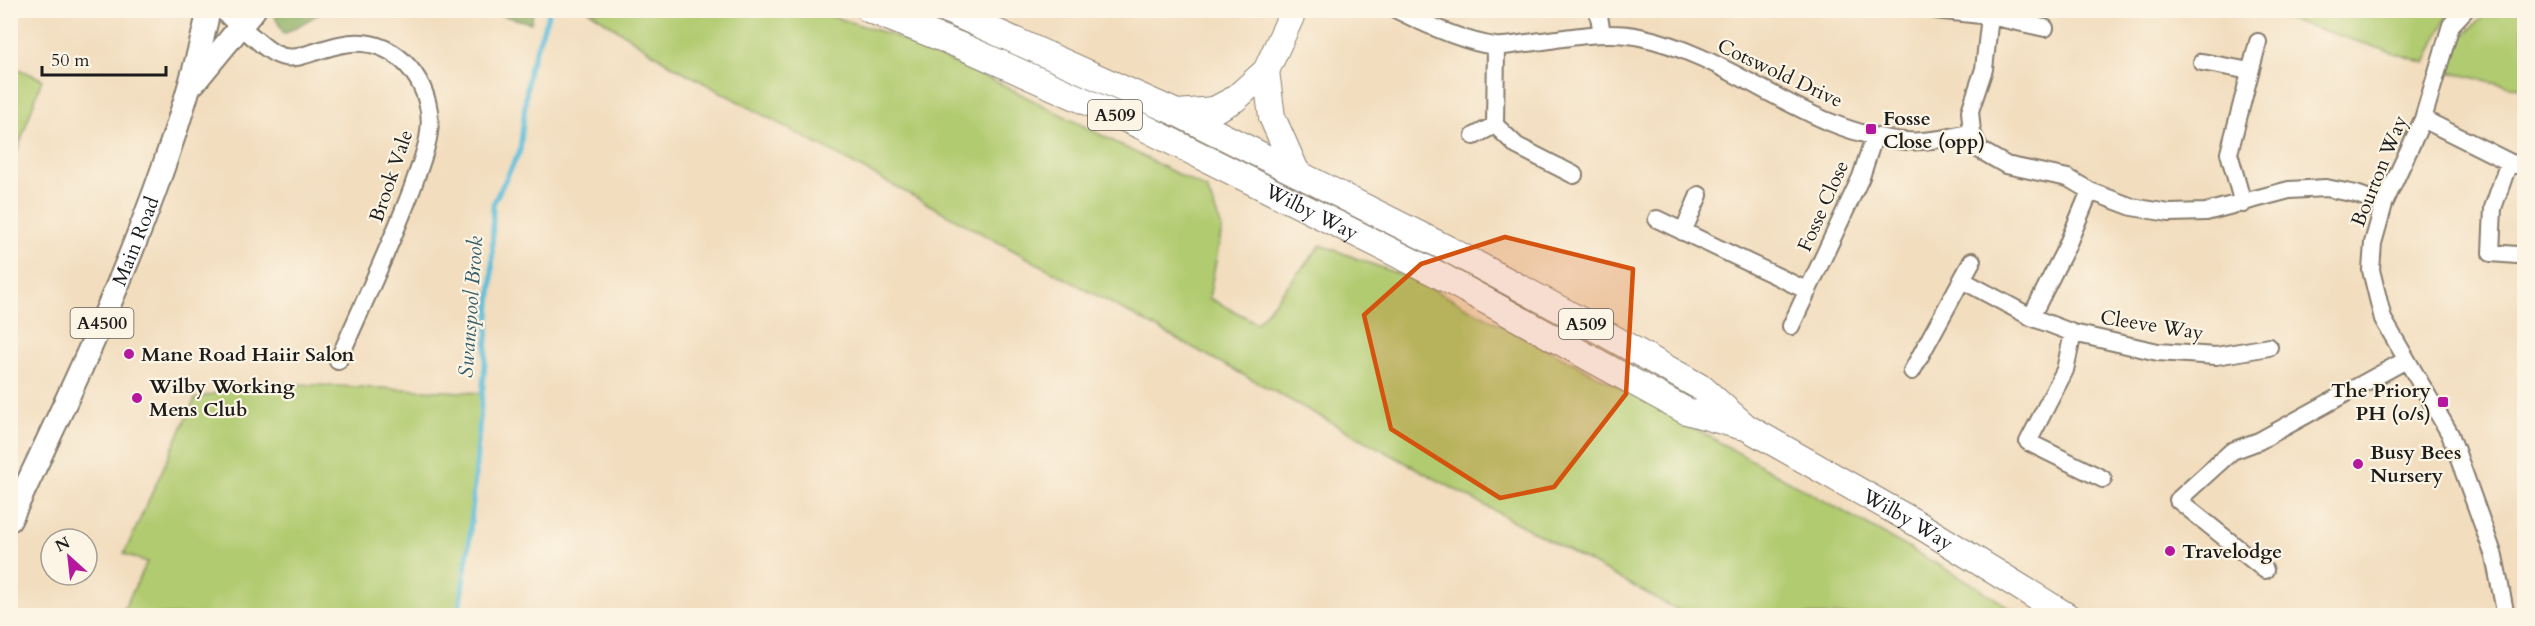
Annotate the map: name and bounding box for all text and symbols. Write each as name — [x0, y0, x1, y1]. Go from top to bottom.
street label: Cotswold Drive — [1713, 32, 1847, 114]
scale bar — [42, 39, 166, 77]
text: 50 m — [51, 48, 90, 73]
road number: A509 — [1088, 100, 1142, 130]
place label: Fosse Close (opp) — [1883, 105, 1985, 155]
street label: Bourton Way — [2344, 111, 2414, 231]
marker: Fosse Close (opp) — [1864, 122, 1878, 136]
street label: Brook Vale — [363, 126, 419, 226]
street label: Fosse Close — [1791, 156, 1855, 256]
street label: Wilby Way — [1260, 176, 1363, 246]
street label: Main Road — [105, 192, 165, 290]
water label: Swanspool Brook — [452, 235, 490, 379]
street label: Cleeve Way — [2098, 303, 2206, 347]
road number: A4500 — [70, 308, 134, 338]
road number: A509 — [1559, 309, 1613, 339]
place label: Mane Road Haiir Salon — [141, 341, 354, 368]
marker: Mane Road Haiir Salon — [122, 347, 136, 361]
place label: Wilby Working Mens Club — [148, 373, 295, 423]
place label: The Priory PH (o/s) — [2331, 377, 2432, 427]
marker: Wilby Working Mens Club — [130, 391, 144, 405]
marker: The Priory PH (o/s) — [2436, 395, 2450, 409]
place label: Busy Bees Nursery — [2370, 439, 2461, 489]
marker: Busy Bees Nursery — [2351, 457, 2365, 471]
street label: Wilby Way — [1857, 482, 1959, 557]
north arrow — [39, 527, 99, 587]
text: N — [51, 532, 74, 557]
place label: Travelodge — [2182, 538, 2282, 565]
marker: Travelodge — [2163, 544, 2177, 558]

